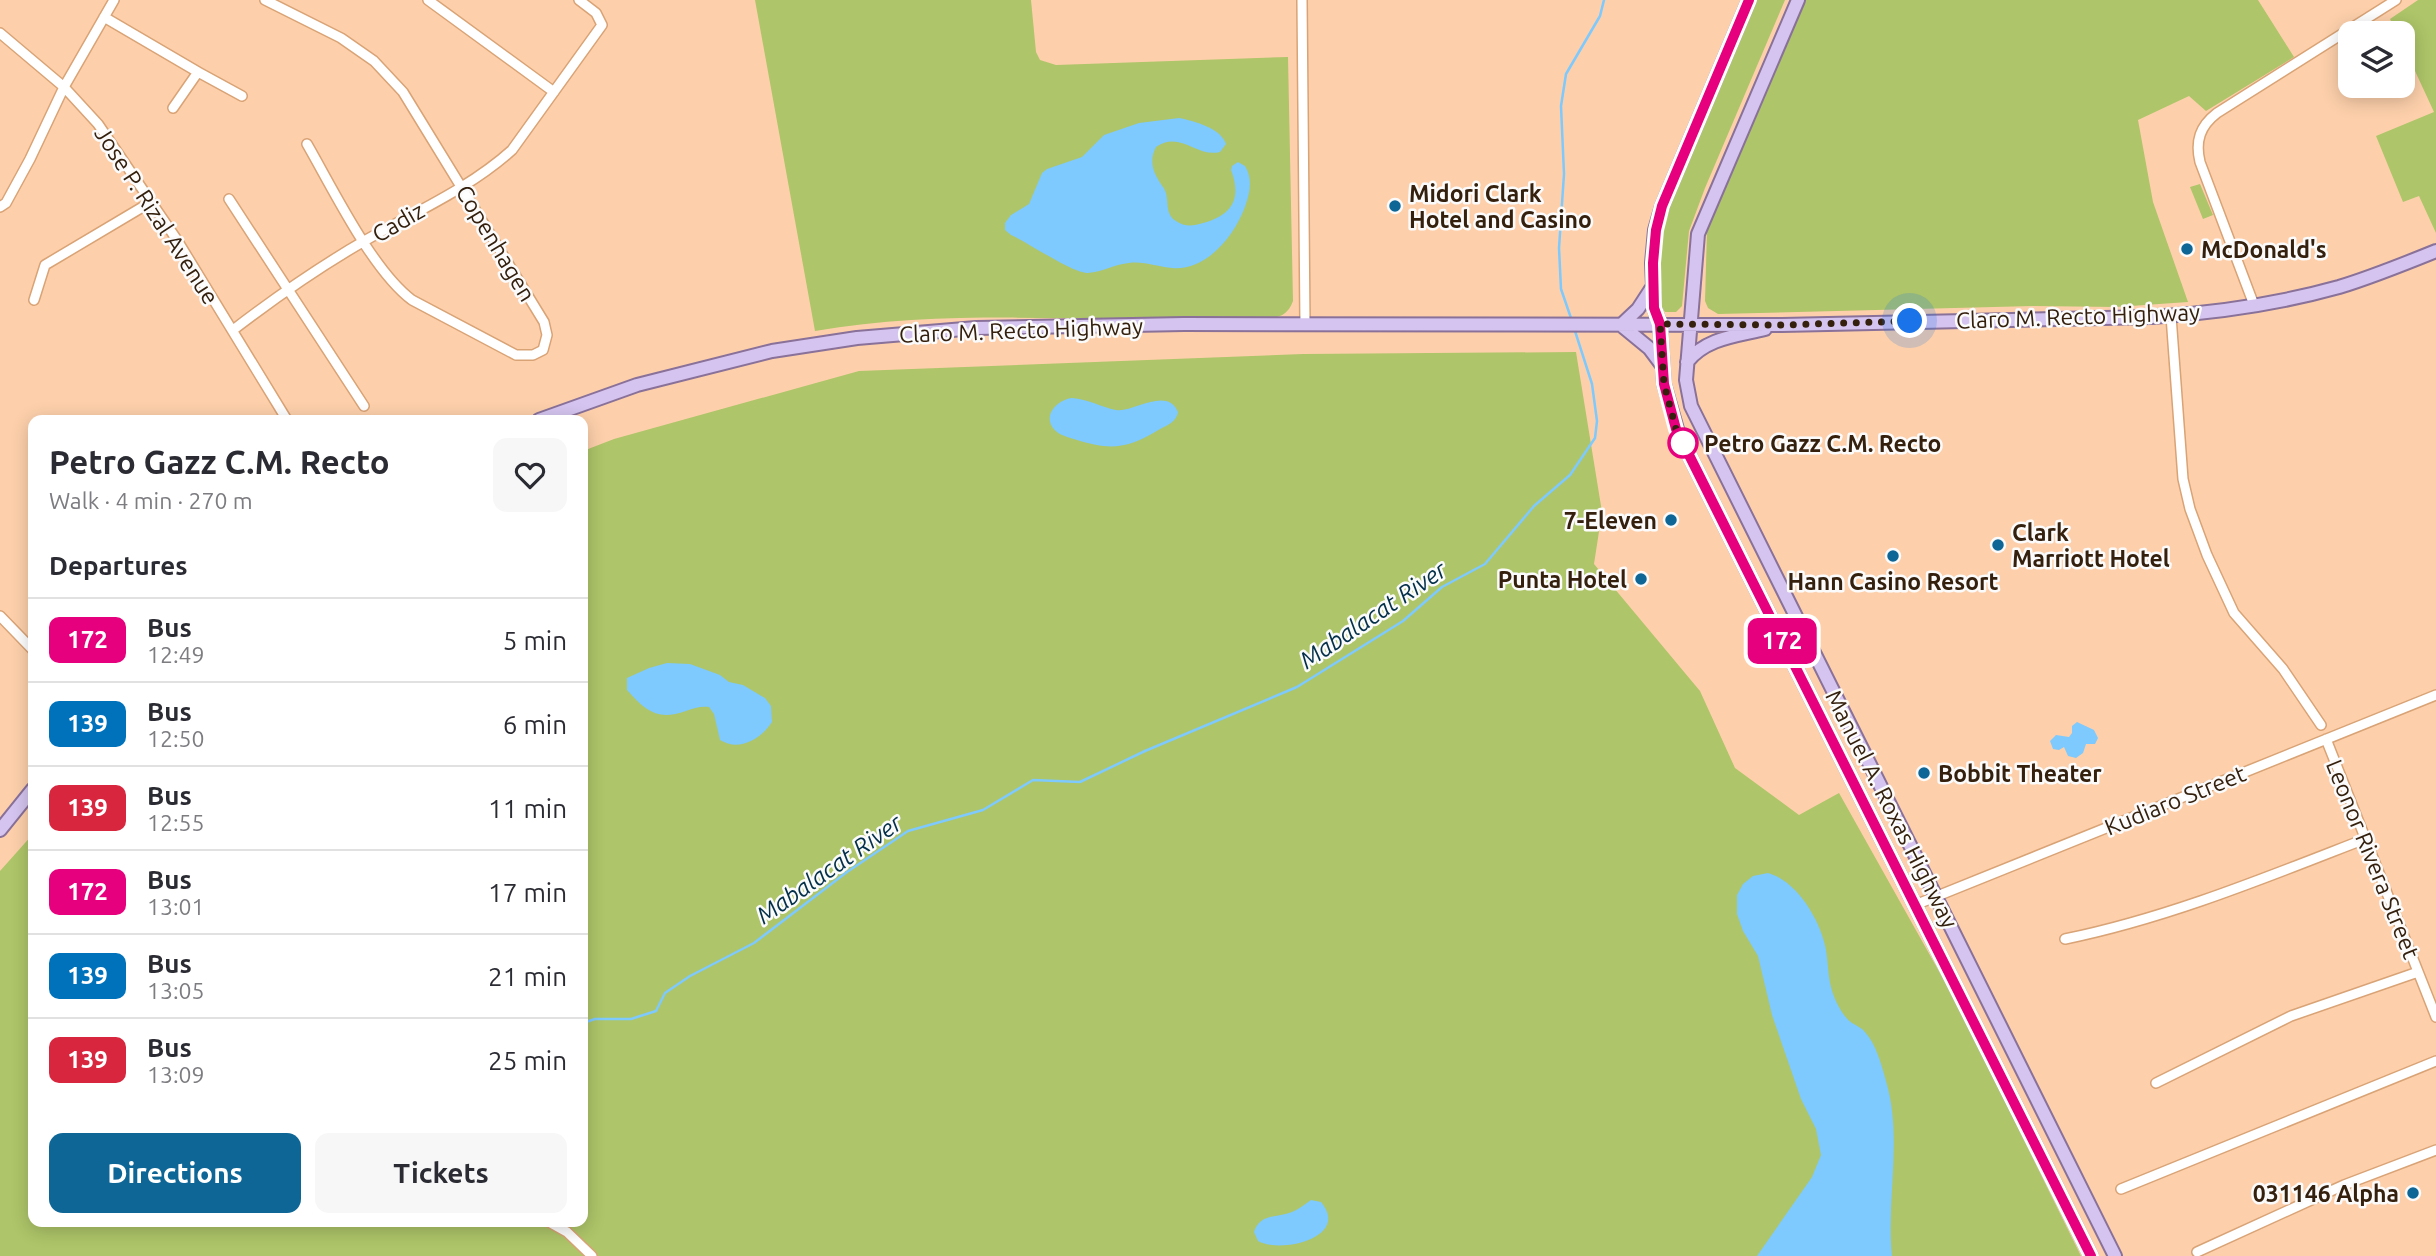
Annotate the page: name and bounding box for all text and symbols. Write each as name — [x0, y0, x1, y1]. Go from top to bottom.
map controls — [2338, 21, 2415, 98]
button: layers — [2338, 21, 2415, 98]
street label: Jose P. Rizal Avenue — [90, 122, 224, 308]
street label: Copenhagen — [452, 180, 540, 306]
place label: Midori Clark Hotel and Casino — [1409, 181, 1592, 232]
street label: Cadiz — [368, 197, 428, 247]
marker: Midori Clark Hotel and Casino — [1387, 198, 1403, 214]
place label: McDonald's — [2201, 237, 2327, 262]
marker: McDonald's — [2179, 241, 2195, 257]
street label: Claro M. Recto Highway — [1955, 299, 2201, 333]
your location — [1892, 303, 1927, 338]
street label: Claro M. Recto Highway — [898, 313, 1144, 347]
marker: Petro Gazz C.M. Recto — [1668, 428, 1698, 458]
place label: Petro Gazz C.M. Recto — [1704, 431, 1941, 456]
button: heart — [493, 438, 567, 512]
text: Petro Gazz C.M. Recto — [49, 443, 390, 480]
text: Walk · 4 min · 270 m — [49, 488, 253, 513]
place label: 7-Eleven — [1564, 508, 1657, 533]
marker: 7-Eleven — [1663, 512, 1679, 528]
place label: Clark Marriott Hotel — [2012, 520, 2170, 571]
marker: Clark Marriott Hotel — [1990, 537, 2006, 553]
marker: Hann Casino Resort — [1885, 548, 1901, 564]
text: Departures — [49, 551, 187, 580]
water label: Mabalacat River — [1295, 556, 1452, 674]
place label: Punta Hotel — [1498, 567, 1627, 592]
place label: Hann Casino Resort — [1788, 569, 1999, 594]
marker: Punta Hotel — [1633, 571, 1649, 587]
text: Bus — [147, 613, 192, 642]
line badge: 172 — [1742, 618, 1822, 664]
text: 172 — [67, 626, 108, 653]
text: 5 min — [503, 626, 567, 655]
text: 172 — [1762, 627, 1802, 654]
text: 12:49 — [147, 642, 205, 667]
street label: Manuel A. Roxas Highway — [1821, 686, 1963, 932]
text: Bus — [147, 697, 192, 726]
text: 139 — [67, 710, 108, 737]
text: 6 min — [503, 710, 567, 739]
text: 12:50 — [147, 726, 205, 751]
street label: Leonor Rivera Street — [2322, 756, 2424, 962]
street label: Kudiaro Street — [2101, 760, 2249, 840]
place label: Bobbit Theater — [1938, 761, 2102, 786]
marker: Bobbit Theater — [1916, 765, 1932, 781]
text: Bus — [147, 781, 192, 810]
text: 139 — [67, 794, 108, 821]
text: 11 min — [488, 794, 567, 823]
water label: Mabalacat River — [751, 808, 907, 929]
text: 12:55 — [147, 810, 205, 835]
text: Bus — [147, 865, 192, 894]
text: 172 — [67, 878, 108, 905]
text: 17 min — [488, 878, 567, 907]
text: 13:01 — [147, 894, 205, 919]
text: Bus — [147, 949, 192, 978]
text: 139 — [67, 962, 108, 989]
text: 21 min — [488, 962, 567, 991]
text: 13:05 — [147, 978, 205, 1003]
text: Bus — [147, 1033, 192, 1062]
text: 139 — [67, 1046, 108, 1073]
text: 25 min — [488, 1046, 567, 1075]
text: 13:09 — [147, 1062, 205, 1087]
button: Directions — [49, 1133, 301, 1213]
button: Tickets — [315, 1133, 567, 1213]
place label: 031146 Alpha — [2253, 1181, 2399, 1206]
marker: 031146 Alpha — [2405, 1185, 2421, 1201]

